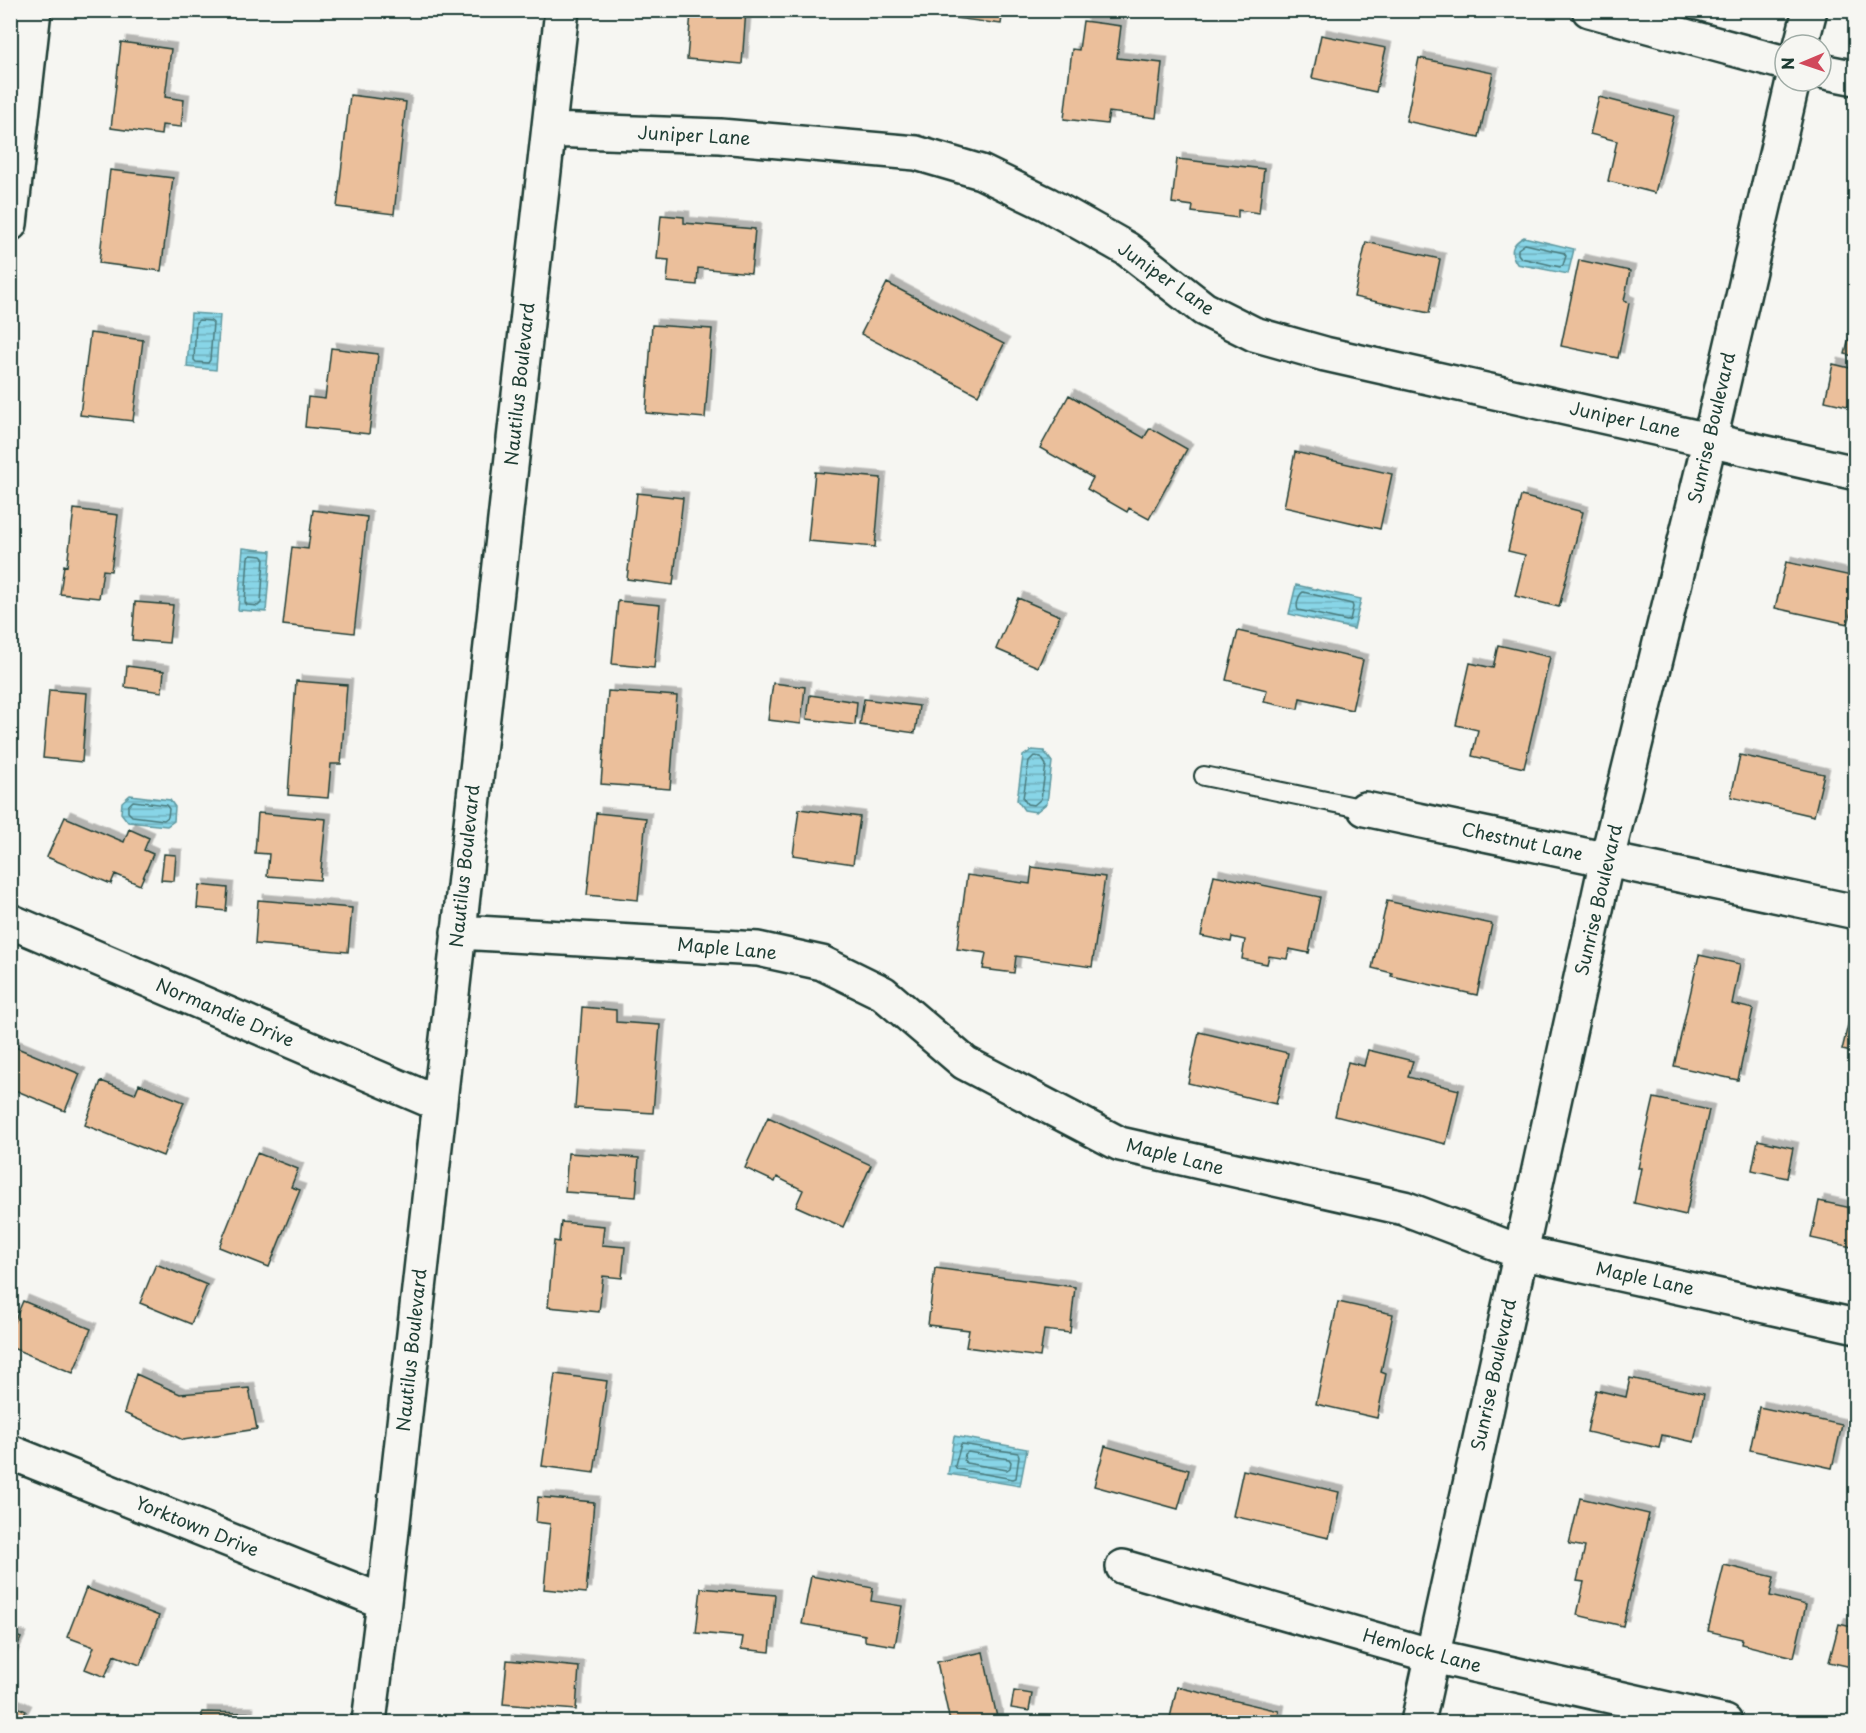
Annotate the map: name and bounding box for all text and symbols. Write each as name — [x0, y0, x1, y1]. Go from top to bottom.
north arrow — [1773, 33, 1833, 93]
text: N — [1775, 57, 1799, 70]
street label: Juniper Lane — [637, 118, 751, 151]
street label: Juniper Lane — [1113, 234, 1221, 321]
street label: Nautilus Boulevard — [497, 301, 540, 467]
street label: Sunrise Boulevard — [1680, 349, 1741, 506]
street label: Juniper Lane — [1567, 394, 1683, 443]
street label: Nautilus Boulevard — [442, 783, 485, 949]
street label: Chestnut Lane — [1459, 814, 1586, 867]
street label: Sunrise Boulevard — [1567, 821, 1628, 978]
street label: Maple Lane — [676, 930, 778, 965]
street label: Normandie Drive — [152, 970, 299, 1053]
street label: Maple Lane — [1124, 1130, 1227, 1181]
street label: Maple Lane — [1594, 1254, 1697, 1301]
street label: Nautilus Boulevard — [389, 1267, 432, 1433]
street label: Sunrise Boulevard — [1463, 1296, 1522, 1453]
street label: Yorktown Drive — [132, 1489, 263, 1563]
street label: Hemlock Lane — [1360, 1621, 1485, 1678]

